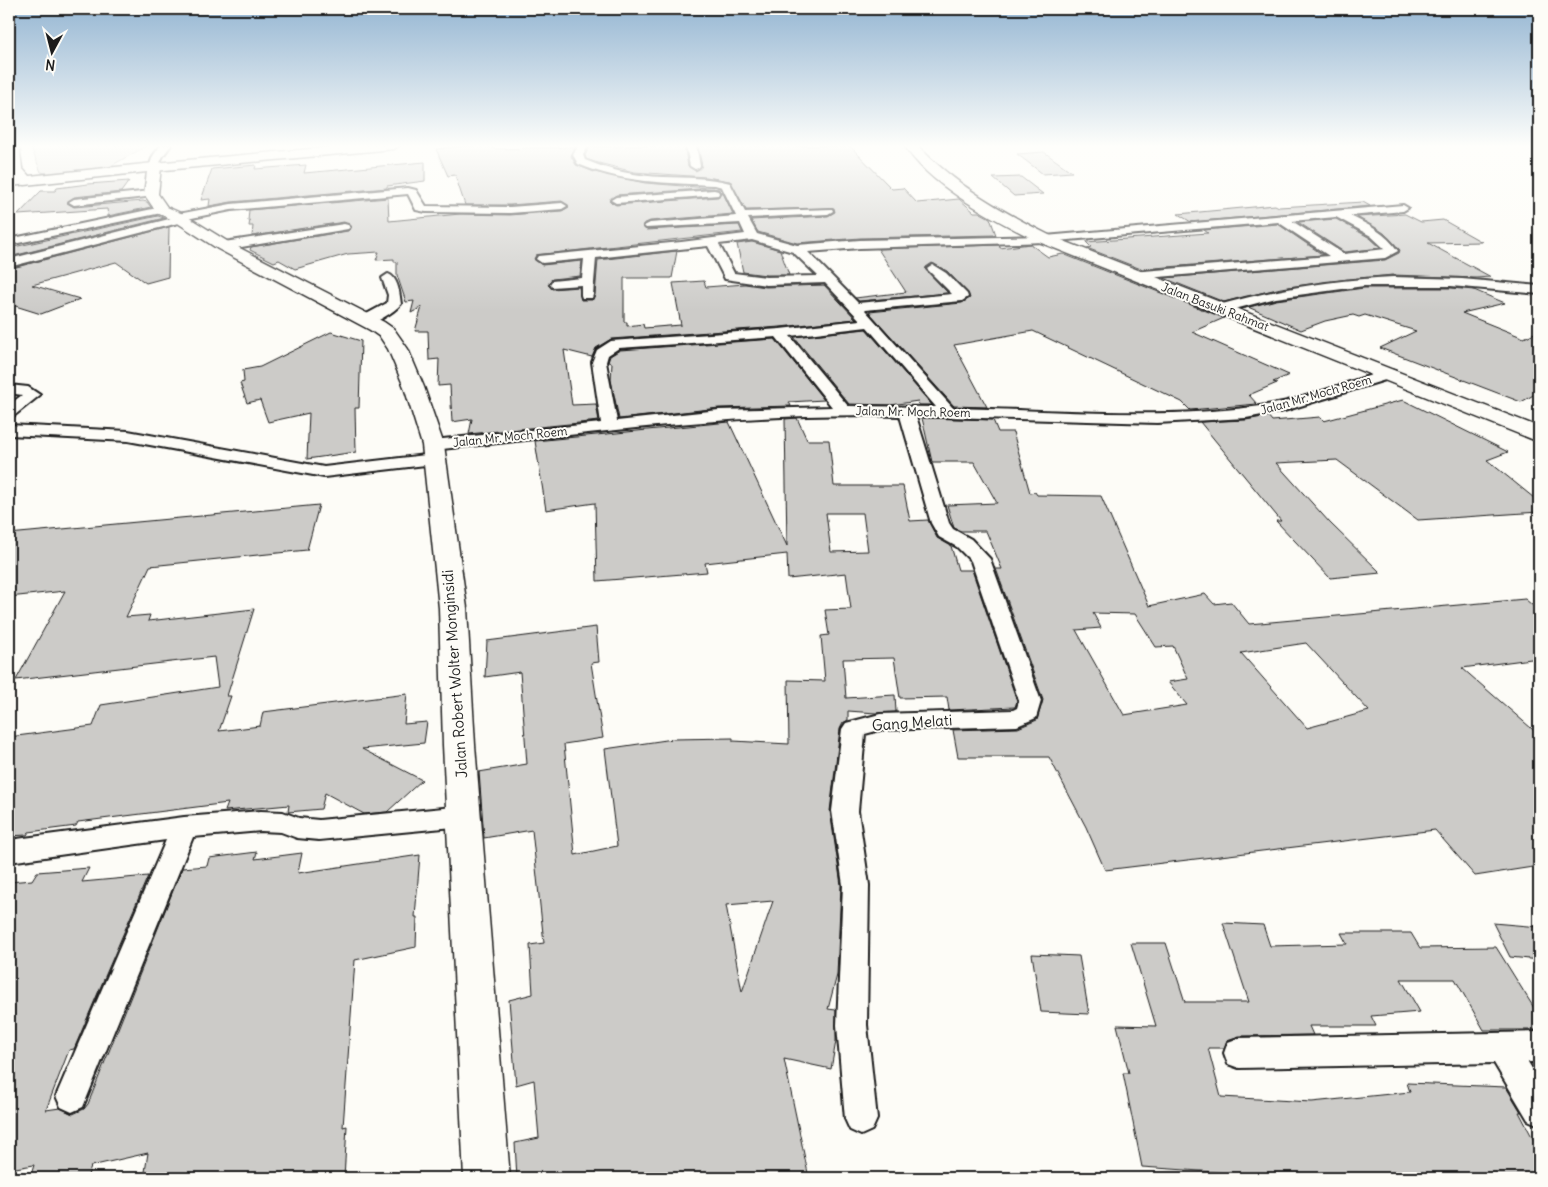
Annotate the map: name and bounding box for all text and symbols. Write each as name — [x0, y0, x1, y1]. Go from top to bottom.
north arrow — [28, 28, 78, 78]
text: N — [45, 55, 56, 74]
street label: Jalan Basuki Rahmat — [1159, 279, 1271, 334]
street label: Jalan Mr. Moch Roem — [1258, 371, 1374, 418]
street label: Jalan Mr. Moch Roem — [855, 403, 971, 420]
street label: Jalan Mr. Moch Roem — [452, 423, 568, 450]
street label: Jalan Robert Wolter Monginsidi — [438, 569, 471, 779]
street label: Gang Melati — [871, 710, 953, 735]

